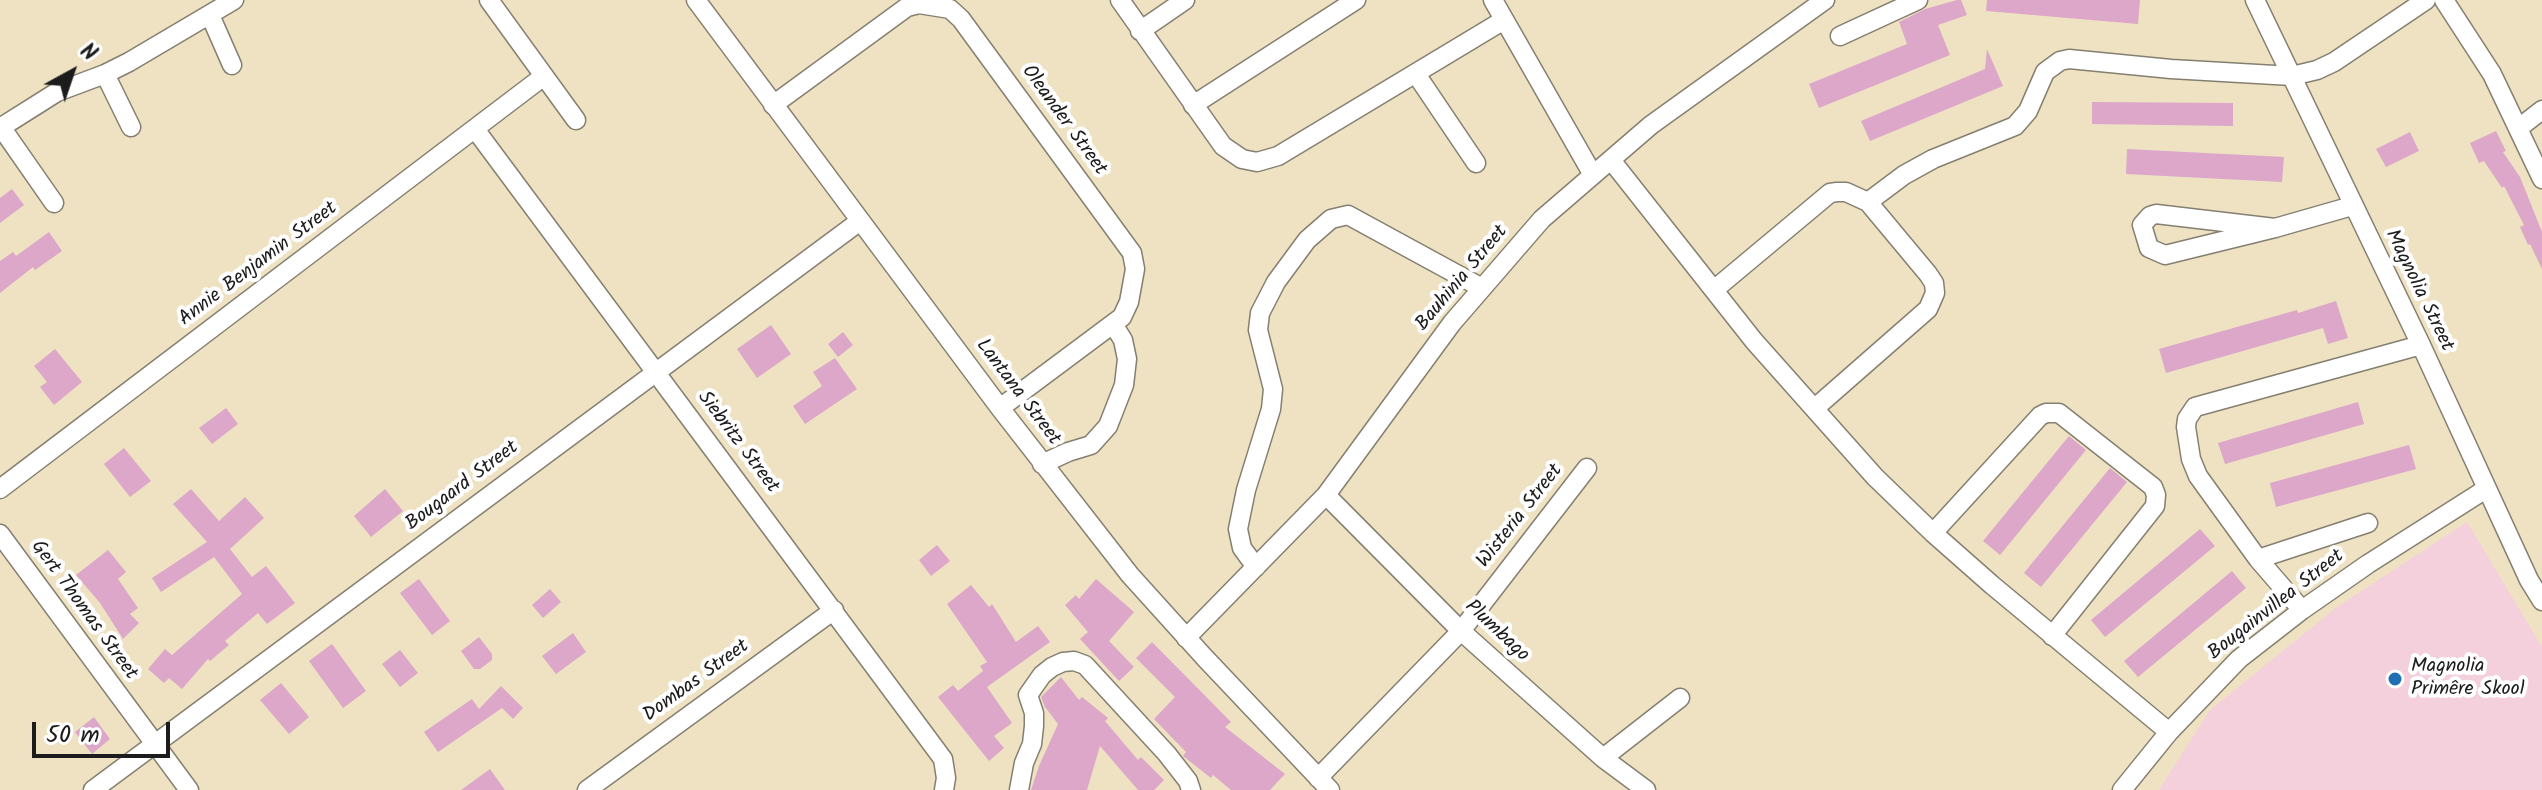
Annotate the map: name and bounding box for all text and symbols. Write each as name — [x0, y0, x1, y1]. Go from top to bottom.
north arrow — [32, 32, 112, 112]
text: N — [71, 35, 104, 71]
street label: Oleander Street — [1015, 61, 1111, 181]
street label: Annie Benjamin Street — [175, 198, 343, 332]
street label: Bauhinia Street — [1412, 221, 1514, 337]
street label: Magnolia Street — [2378, 226, 2458, 356]
street label: Lantana Street — [969, 335, 1065, 451]
street label: Siebritz Street — [691, 387, 783, 499]
street label: Bougaard Street — [402, 437, 524, 537]
street label: Wisteria Street — [1473, 460, 1569, 574]
street label: Gert Thomas Street — [24, 537, 142, 685]
street label: Bougainvillea Street — [2204, 545, 2350, 667]
street label: Plumbago — [1459, 596, 1533, 668]
street label: Dombas Street — [639, 636, 755, 728]
place label: Magnolia Primêre Skool — [2411, 656, 2525, 703]
marker: Magnolia Primêre Skool — [2386, 670, 2404, 688]
scale bar — [36, 706, 174, 756]
text: 50 m — [46, 716, 100, 755]

